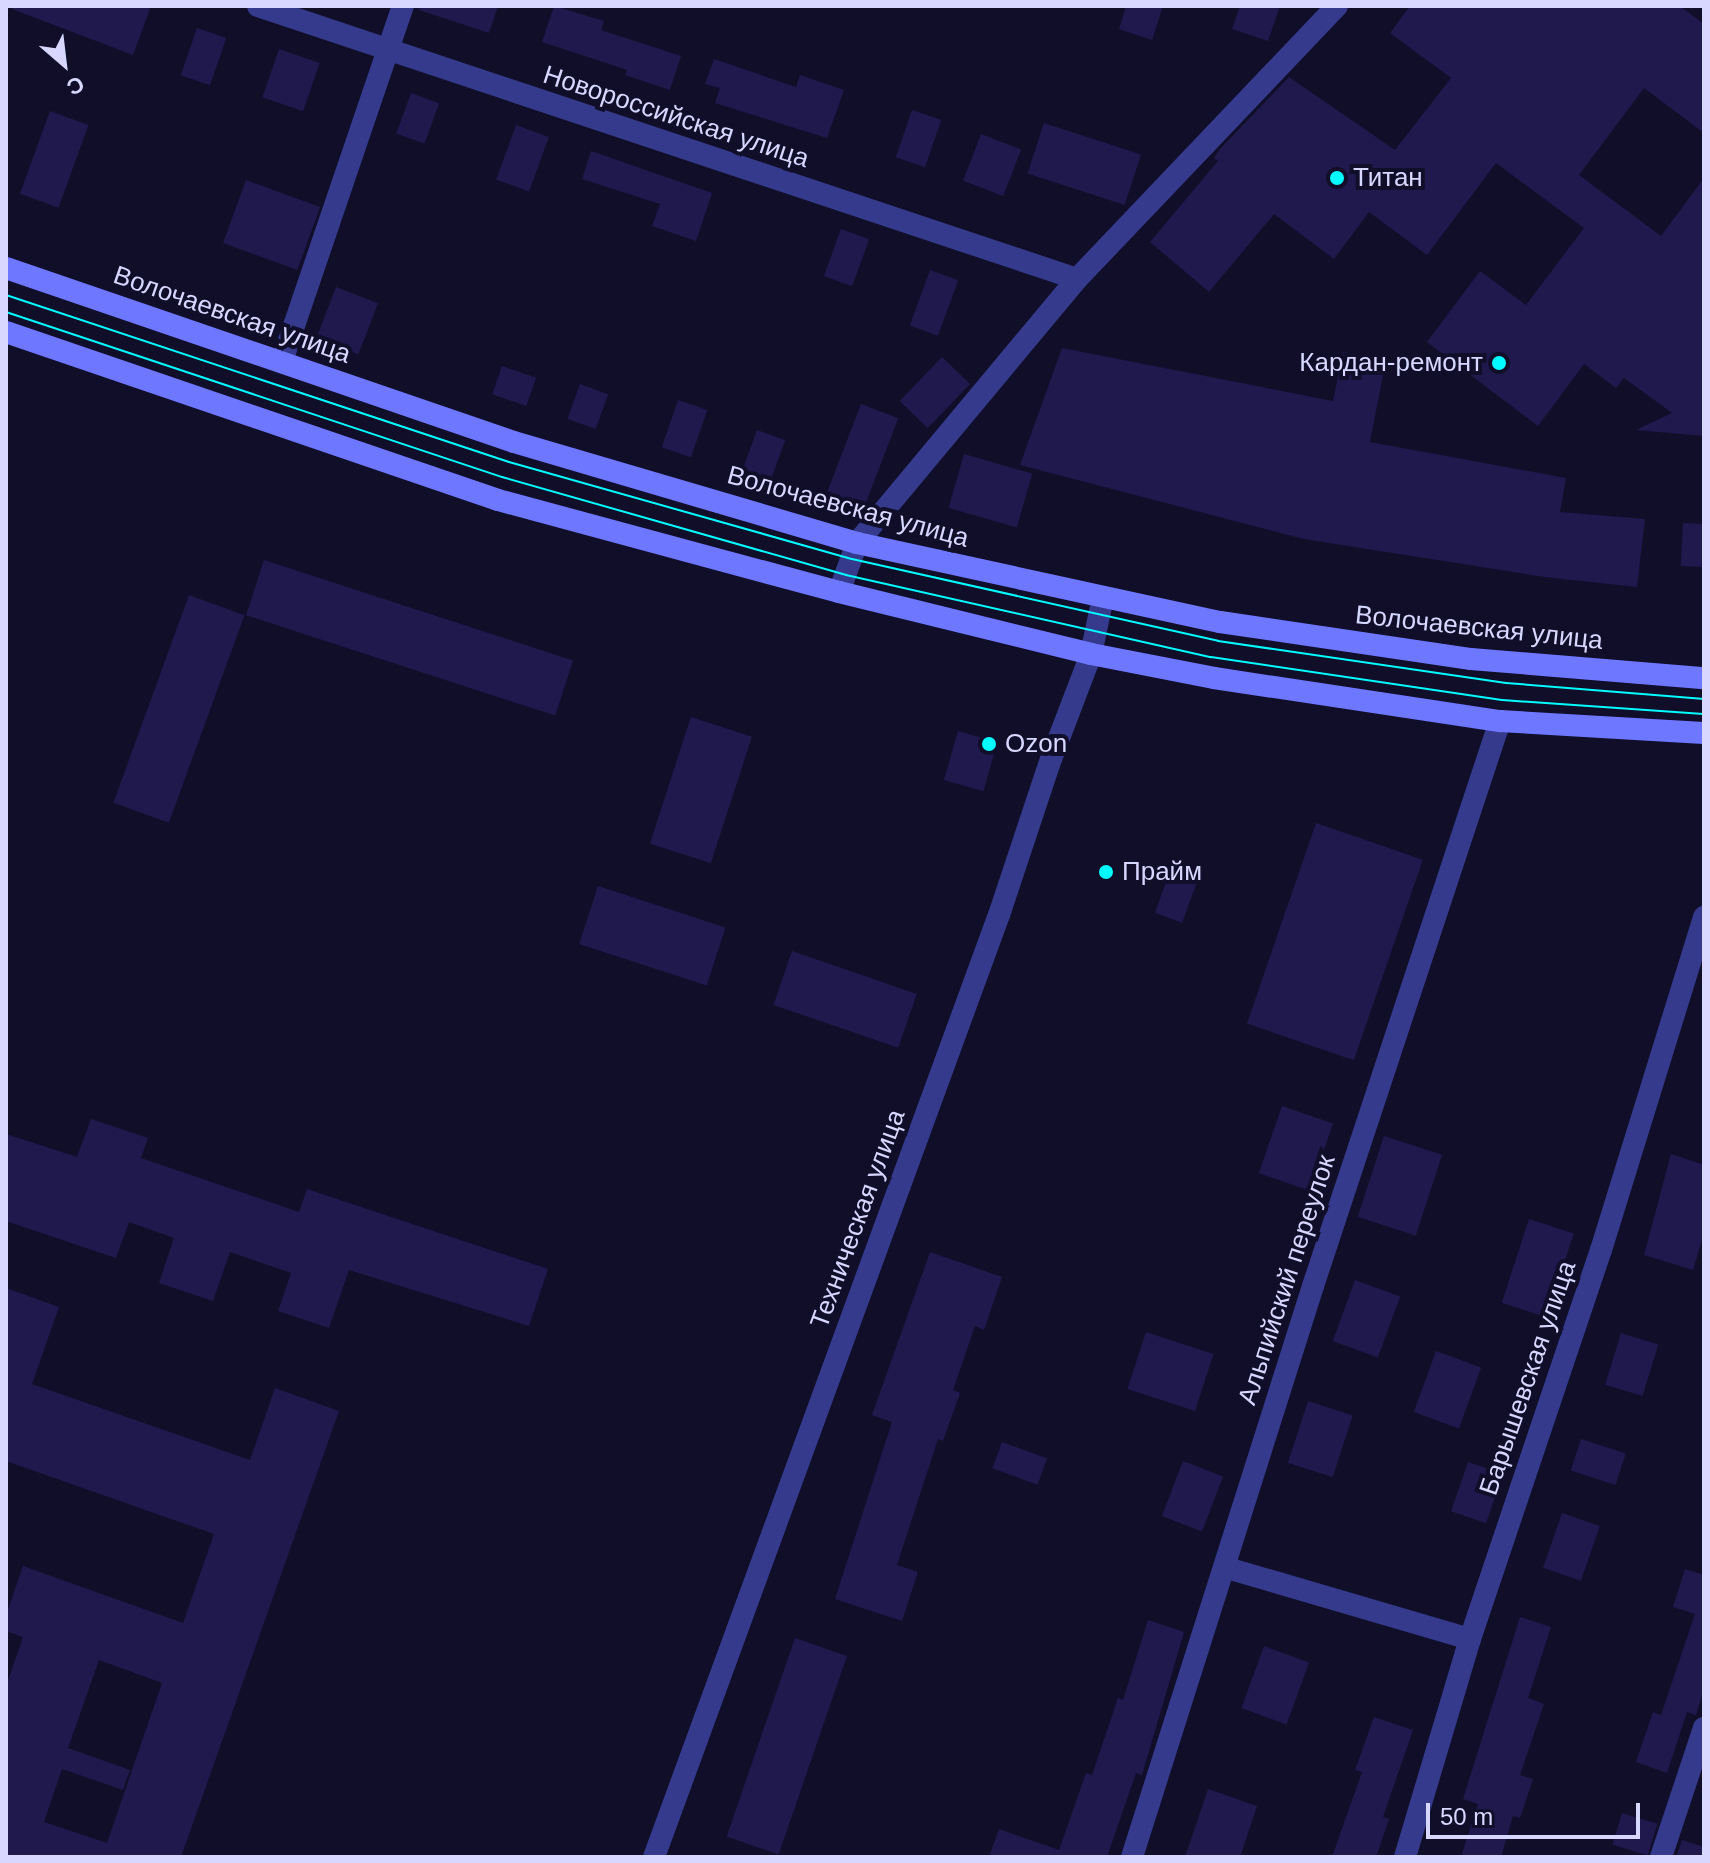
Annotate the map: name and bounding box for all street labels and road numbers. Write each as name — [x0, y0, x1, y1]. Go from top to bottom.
street label: Новороссийская улица — [539, 59, 813, 175]
street label: Волочаевская улица — [109, 260, 355, 370]
street label: Волочаевская улица — [724, 460, 972, 554]
street label: Волочаевская улица — [1354, 599, 1604, 657]
street label: Техническая улица — [804, 1105, 912, 1333]
street label: Альпийский переулок — [1232, 1151, 1342, 1409]
street label: Барышевская улица — [1473, 1257, 1583, 1499]

